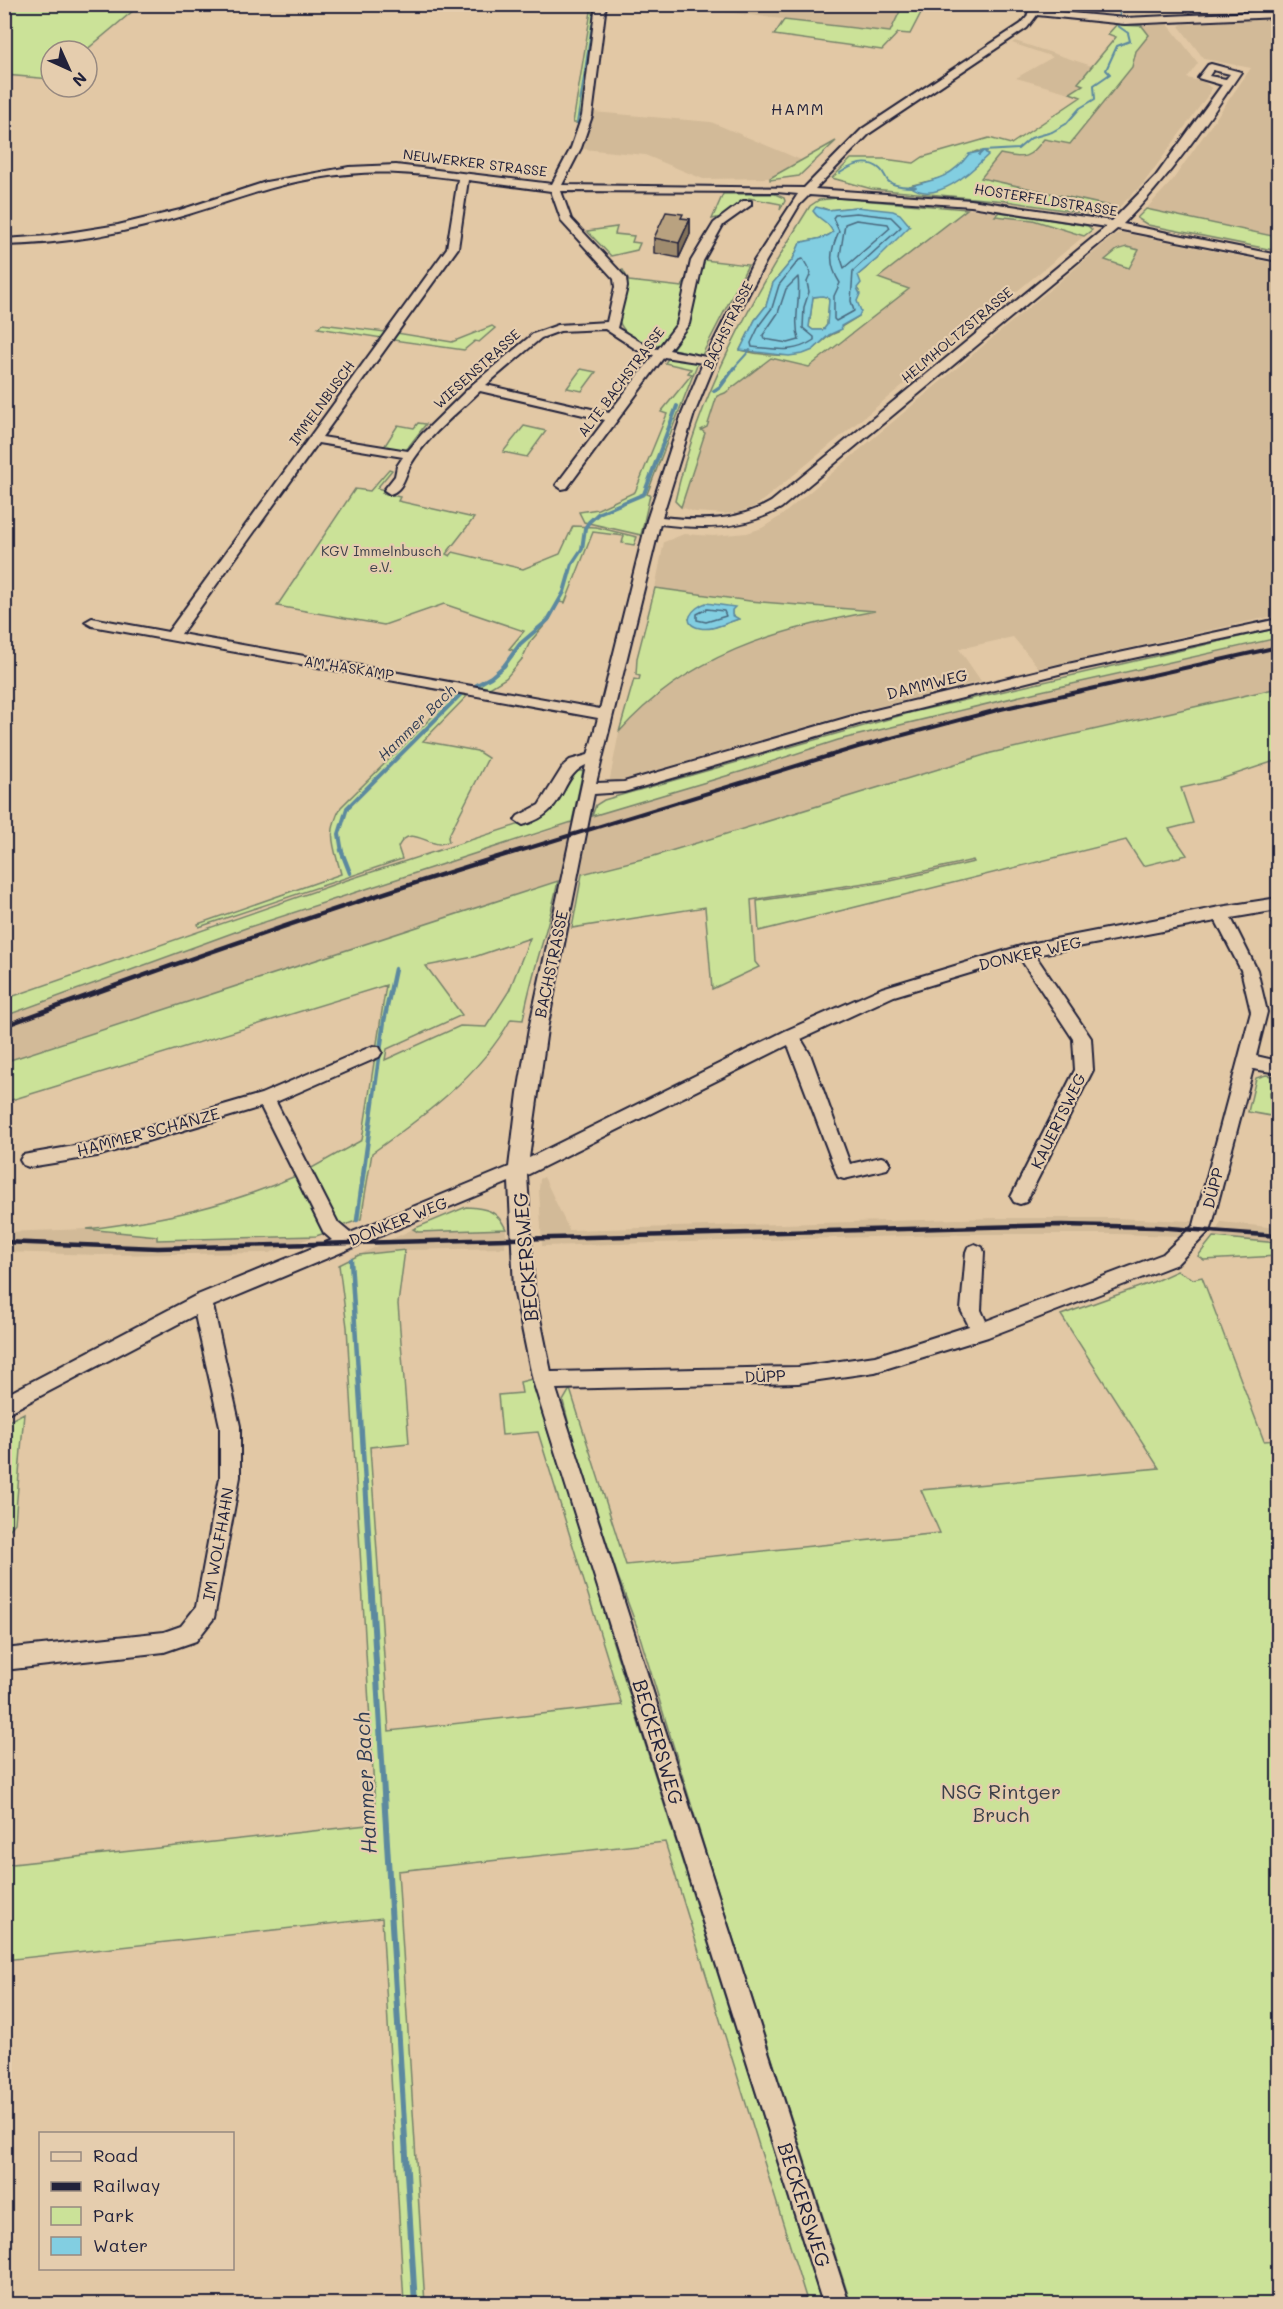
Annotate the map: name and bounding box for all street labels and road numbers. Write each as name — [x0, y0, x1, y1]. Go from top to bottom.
street label: NEUWERKER STRASSE — [402, 144, 548, 181]
street label: HOSTERFELDSTRASSE — [973, 179, 1119, 220]
street label: BACHSTRASSE — [698, 278, 757, 372]
street label: HELMHOLTZSTRASSE — [897, 282, 1017, 387]
street label: ALTE BACHSTRASSE — [573, 323, 668, 441]
street label: WIESENSTRASSE — [429, 324, 524, 413]
street label: IMMELNBUSCH — [285, 357, 359, 449]
street label: AM HASKAMP — [303, 651, 396, 684]
street label: DAMMWEG — [884, 663, 970, 704]
street label: BACHSTRASSE — [529, 908, 572, 1020]
street label: DONKER WEG — [976, 930, 1083, 975]
street label: KAUERTSWEG — [1025, 1069, 1090, 1172]
street label: HAMMER SCHANZE — [74, 1102, 222, 1161]
street label: DÜPP — [1197, 1165, 1228, 1210]
street label: DONKER WEG — [345, 1191, 450, 1250]
street label: BECKERSWEG — [506, 1191, 544, 1323]
street label: DÜPP — [744, 1364, 786, 1387]
street label: IM WOLFHAHN — [197, 1486, 238, 1602]
street label: BECKERSWEG — [628, 1676, 690, 1808]
street label: BECKERSWEG — [773, 2139, 837, 2271]

